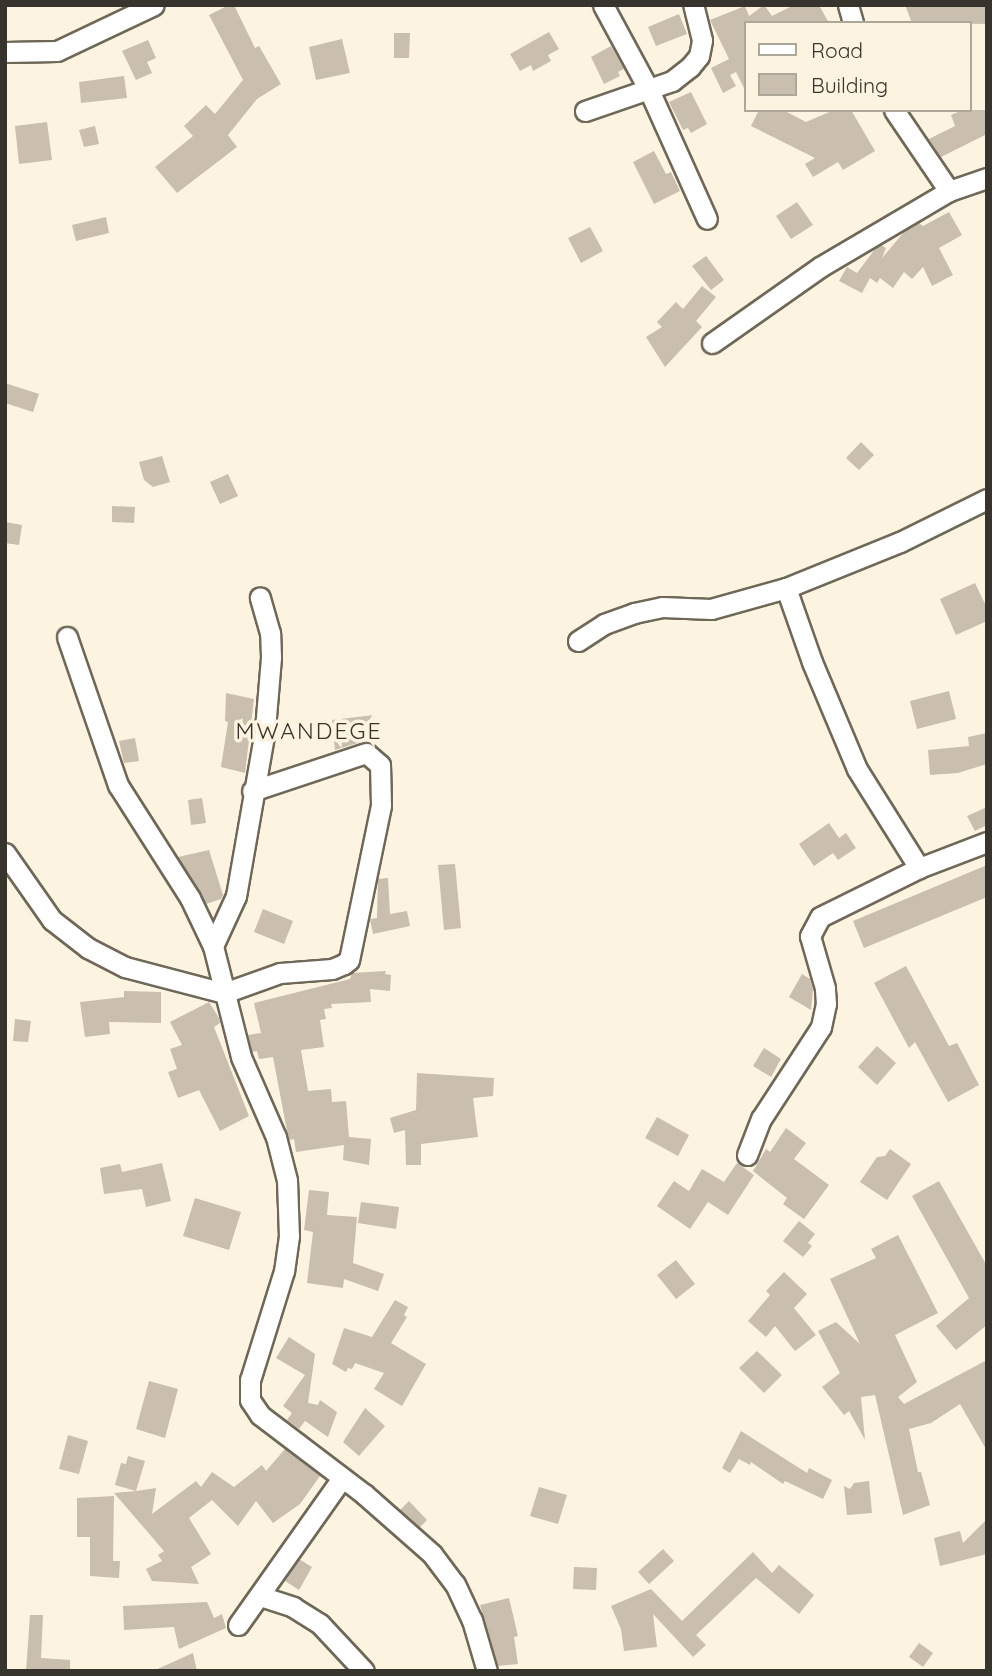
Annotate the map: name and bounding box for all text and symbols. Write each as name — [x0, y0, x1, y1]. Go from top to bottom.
legend — [744, 21, 971, 112]
text: Road — [811, 37, 863, 63]
text: Building — [811, 72, 888, 98]
district label: MWANDEGE — [236, 717, 382, 745]

